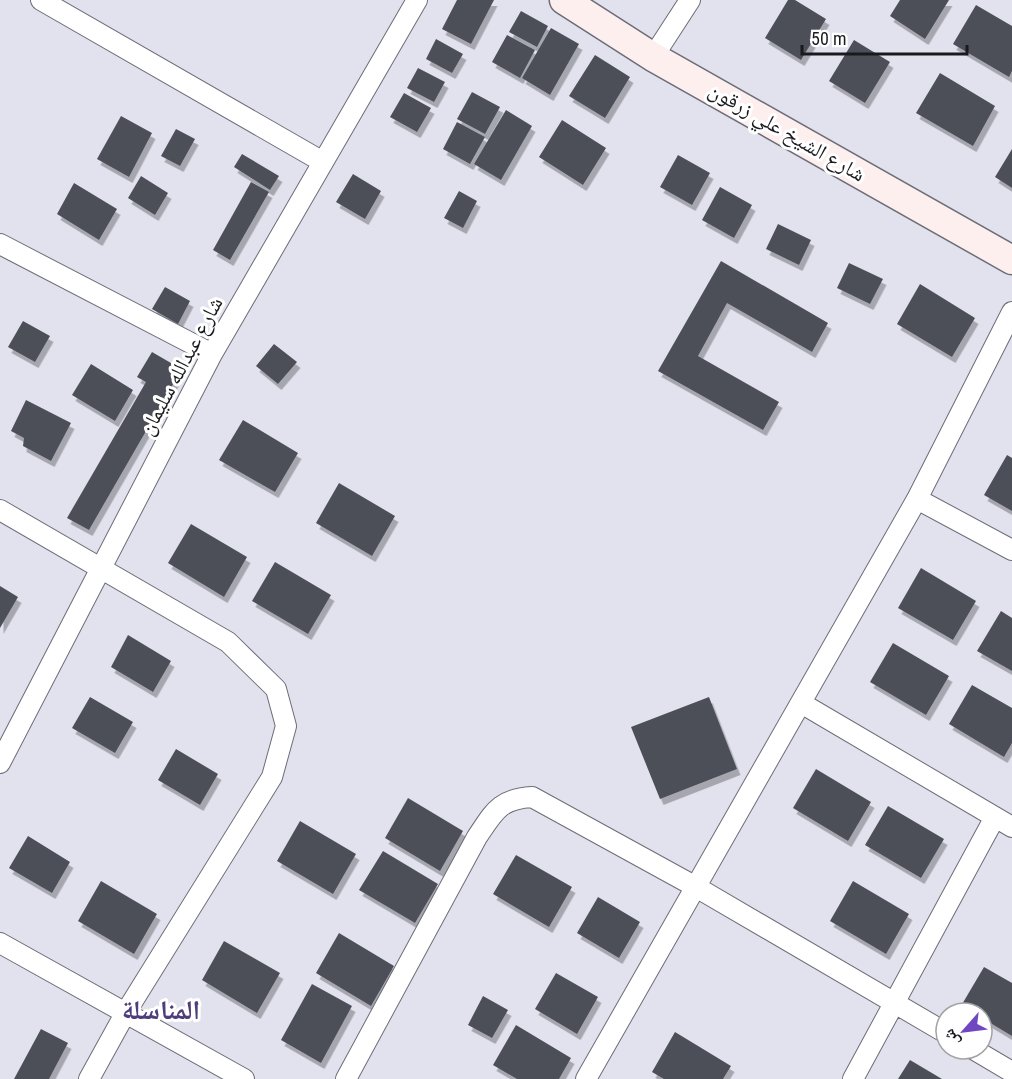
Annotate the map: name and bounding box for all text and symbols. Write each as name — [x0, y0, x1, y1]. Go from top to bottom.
scale bar — [802, 18, 967, 56]
text: 50 m — [811, 28, 846, 49]
street label: شارع الشيخ علي زرقون — [702, 77, 869, 190]
street label: شارع عبدالله سليمان — [134, 293, 228, 440]
district label: المناسلة — [122, 994, 200, 1026]
north arrow — [934, 1001, 994, 1061]
text: ش — [939, 1026, 964, 1050]

